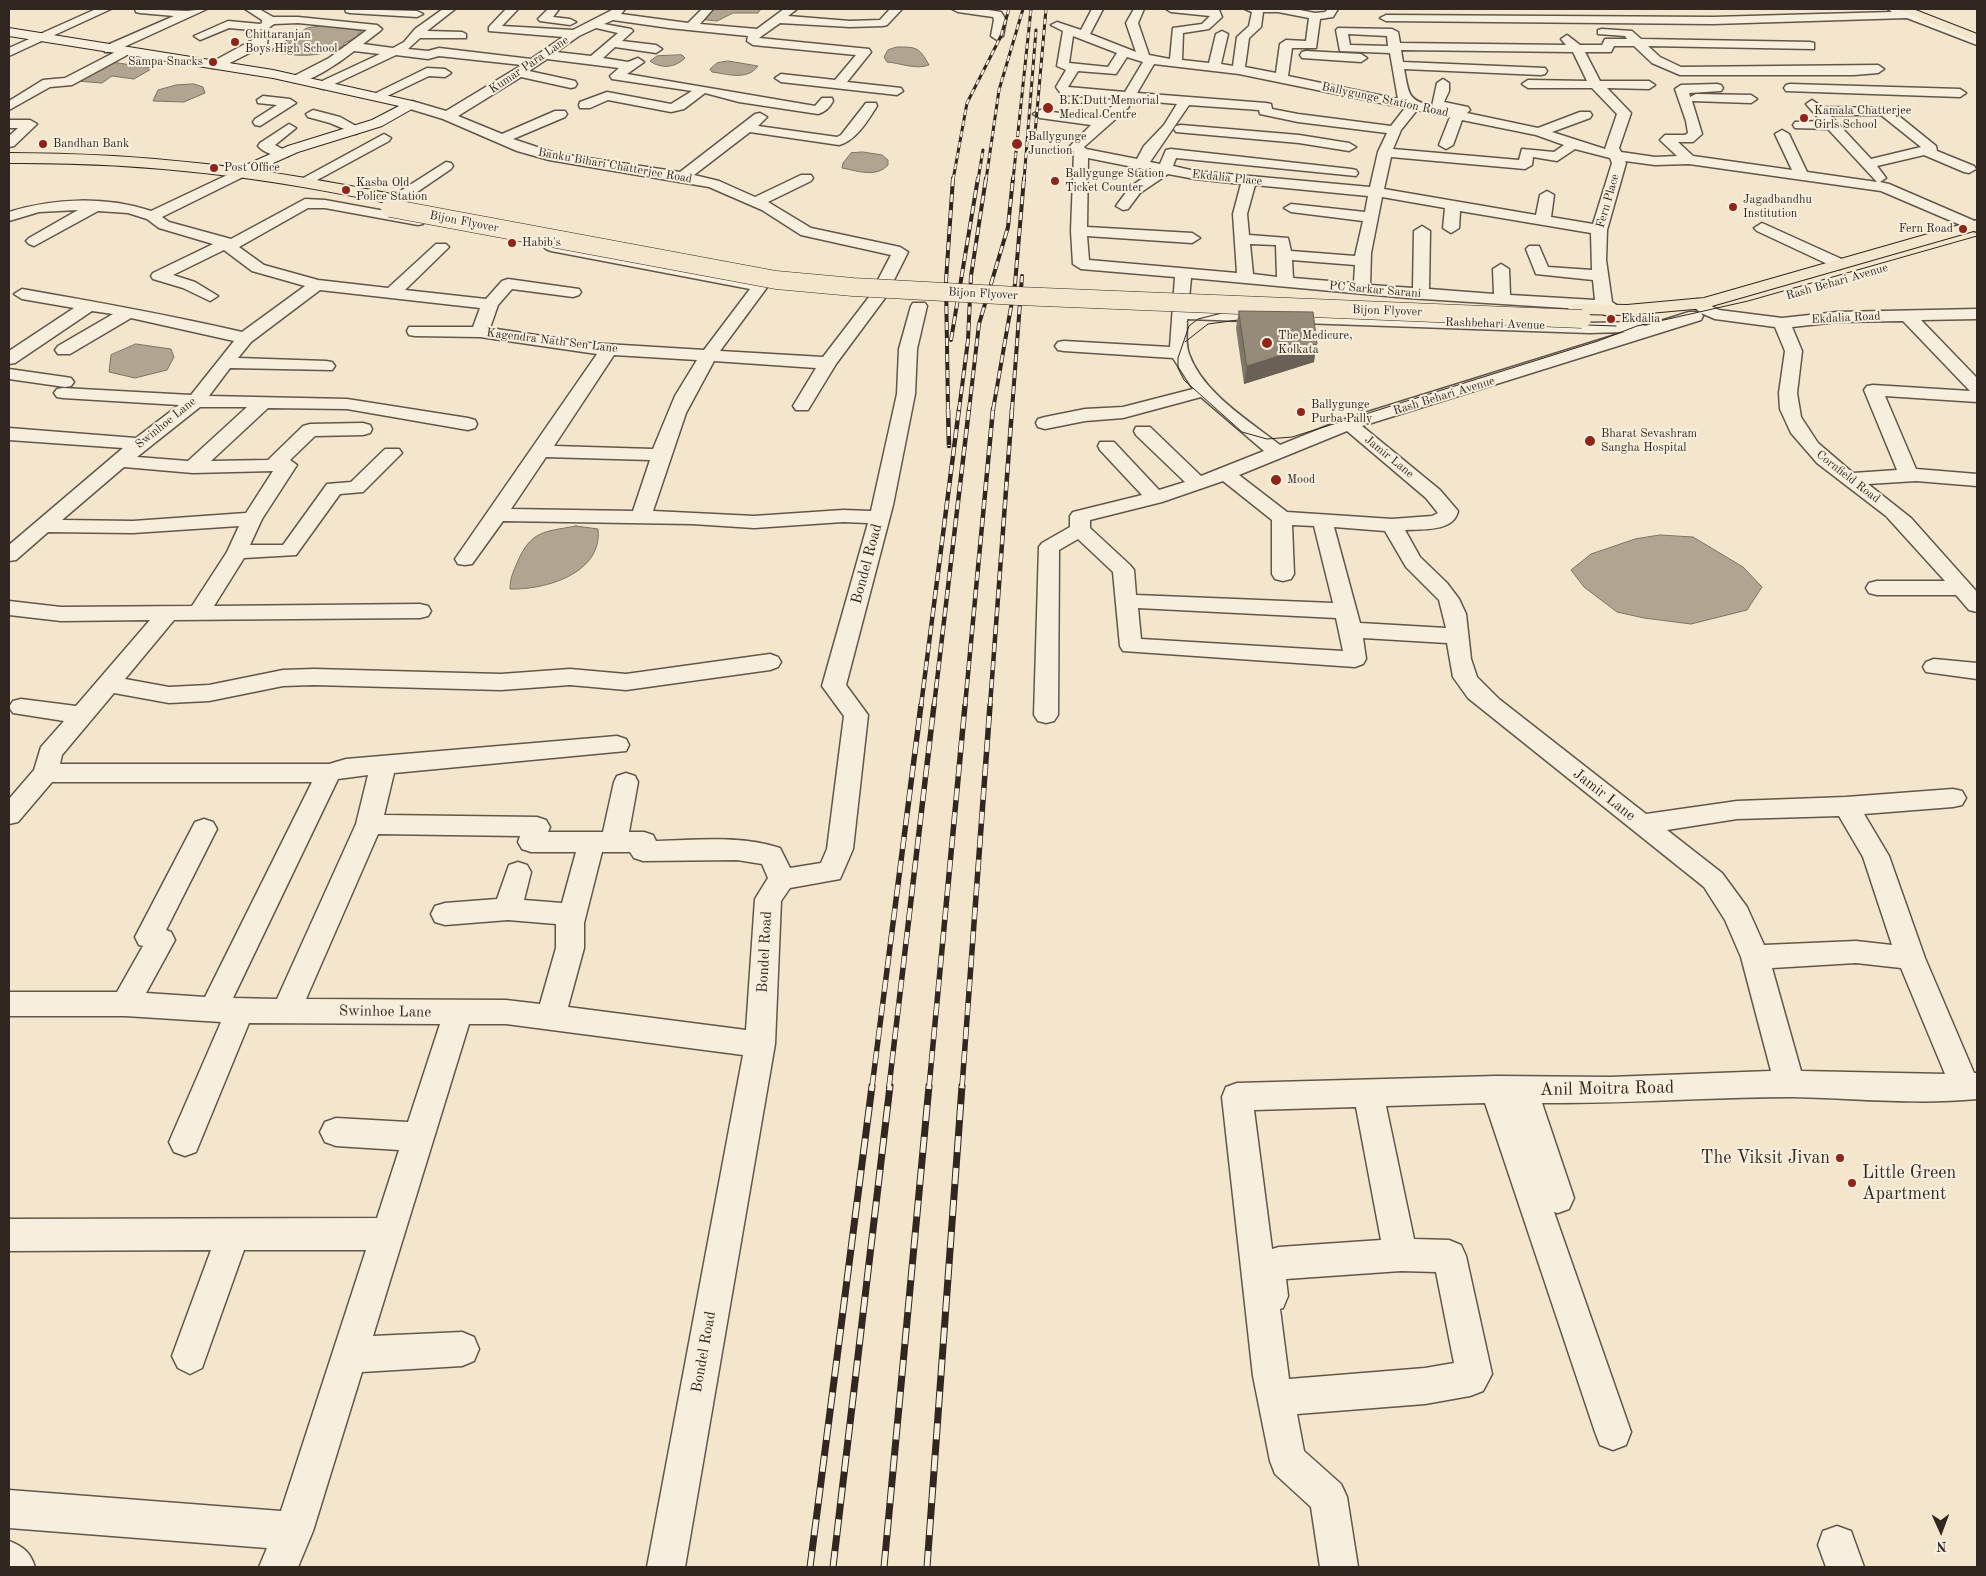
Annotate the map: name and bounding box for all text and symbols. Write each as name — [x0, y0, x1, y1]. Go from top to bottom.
place label: Chittaranjan Boys High School — [245, 28, 338, 56]
street label: Kumar Para Lane — [486, 33, 572, 97]
marker: Chittaranjan Boys High School — [229, 36, 241, 48]
place label: Sampa Snacks — [128, 55, 203, 69]
marker: Sampa Snacks — [207, 56, 219, 68]
street label: Ballygunge Station Road — [1320, 80, 1450, 120]
place label: B.K.Dutt Memorial Medical Centre — [1059, 94, 1159, 122]
marker: B.K.Dutt Memorial Medical Centre — [1041, 101, 1055, 115]
place label: Kamala Chatterjee Girls School — [1814, 104, 1911, 132]
marker: Kamala Chatterjee Girls School — [1798, 112, 1810, 124]
place label: Ballygunge Junction — [1028, 130, 1086, 158]
place label: Bandhan Bank — [53, 137, 129, 151]
marker: Ballygunge Junction — [1010, 137, 1024, 151]
marker: Bandhan Bank — [37, 138, 49, 150]
street label: Banku Bihari Chatterjee Road — [537, 145, 693, 187]
place label: Post Office — [224, 161, 280, 175]
marker: Post Office — [208, 162, 220, 174]
place label: Ballygunge Station Ticket Counter — [1065, 167, 1164, 195]
street label: Ekdalia Place — [1191, 167, 1263, 189]
street label: Fern Place — [1593, 172, 1623, 230]
marker: Ballygunge Station Ticket Counter — [1049, 175, 1061, 187]
place label: Kasba Old Police Station — [356, 176, 428, 204]
marker: Kasba Old Police Station — [340, 184, 352, 196]
place label: Jagadbandhu Institution — [1743, 193, 1812, 221]
marker: Jagadbandhu Institution — [1727, 201, 1739, 213]
street label: Bijon Flyover — [428, 208, 500, 236]
place label: Fern Road — [1899, 222, 1953, 236]
marker: Fern Road — [1957, 223, 1969, 235]
place label: Habib's — [522, 236, 561, 250]
marker: Habib's — [506, 237, 518, 249]
street label: Rash Behari Avenue — [1784, 261, 1890, 303]
street label: PC Sarkar Sarani — [1328, 279, 1422, 301]
street label: Bijon Flyover — [948, 285, 1018, 303]
street label: Bijon Flyover — [1352, 303, 1422, 319]
street label: Ekdalia Road — [1811, 309, 1881, 327]
place label: Ekdalia — [1621, 312, 1660, 326]
marker: Ekdalia — [1605, 313, 1617, 325]
street label: Rashbehari Avenue — [1445, 315, 1545, 333]
street label: Kagendra Nath Sen Lane — [486, 326, 618, 356]
place label: The Medicure, Kolkata — [1278, 329, 1352, 357]
marker: The Medicure, Kolkata — [1260, 336, 1274, 350]
street label: Rash Behari Avenue — [1391, 374, 1497, 418]
street label: Swinhoe Lane — [133, 394, 199, 452]
place label: Ballygunge Purba Pally — [1311, 398, 1372, 426]
marker: Ballygunge Purba Pally — [1295, 406, 1307, 418]
place label: Bharat Sevashram Sangha Hospital — [1601, 427, 1697, 455]
street label: Jamir Lane — [1361, 433, 1417, 481]
marker: Bharat Sevashram Sangha Hospital — [1583, 434, 1597, 448]
street label: Cornfield Road — [1813, 448, 1883, 506]
marker: Mood — [1269, 473, 1283, 487]
place label: Mood — [1287, 473, 1315, 487]
street label: Bondel Road — [848, 522, 886, 606]
street label: Jamir Lane — [1569, 765, 1639, 825]
street label: Bondel Road — [754, 910, 776, 994]
street label: Swinhoe Lane — [339, 1002, 431, 1022]
street label: Anil Moitra Road — [1539, 1077, 1675, 1101]
place label: The Viksit Jivan — [1701, 1147, 1830, 1169]
marker: The Viksit Jivan — [1834, 1152, 1846, 1164]
place label: Little Green Apartment — [1862, 1162, 1956, 1204]
marker: Little Green Apartment — [1846, 1177, 1858, 1189]
street label: Bondel Road — [688, 1310, 720, 1394]
north arrow — [1916, 1506, 1966, 1556]
text: N — [1936, 1539, 1947, 1553]

